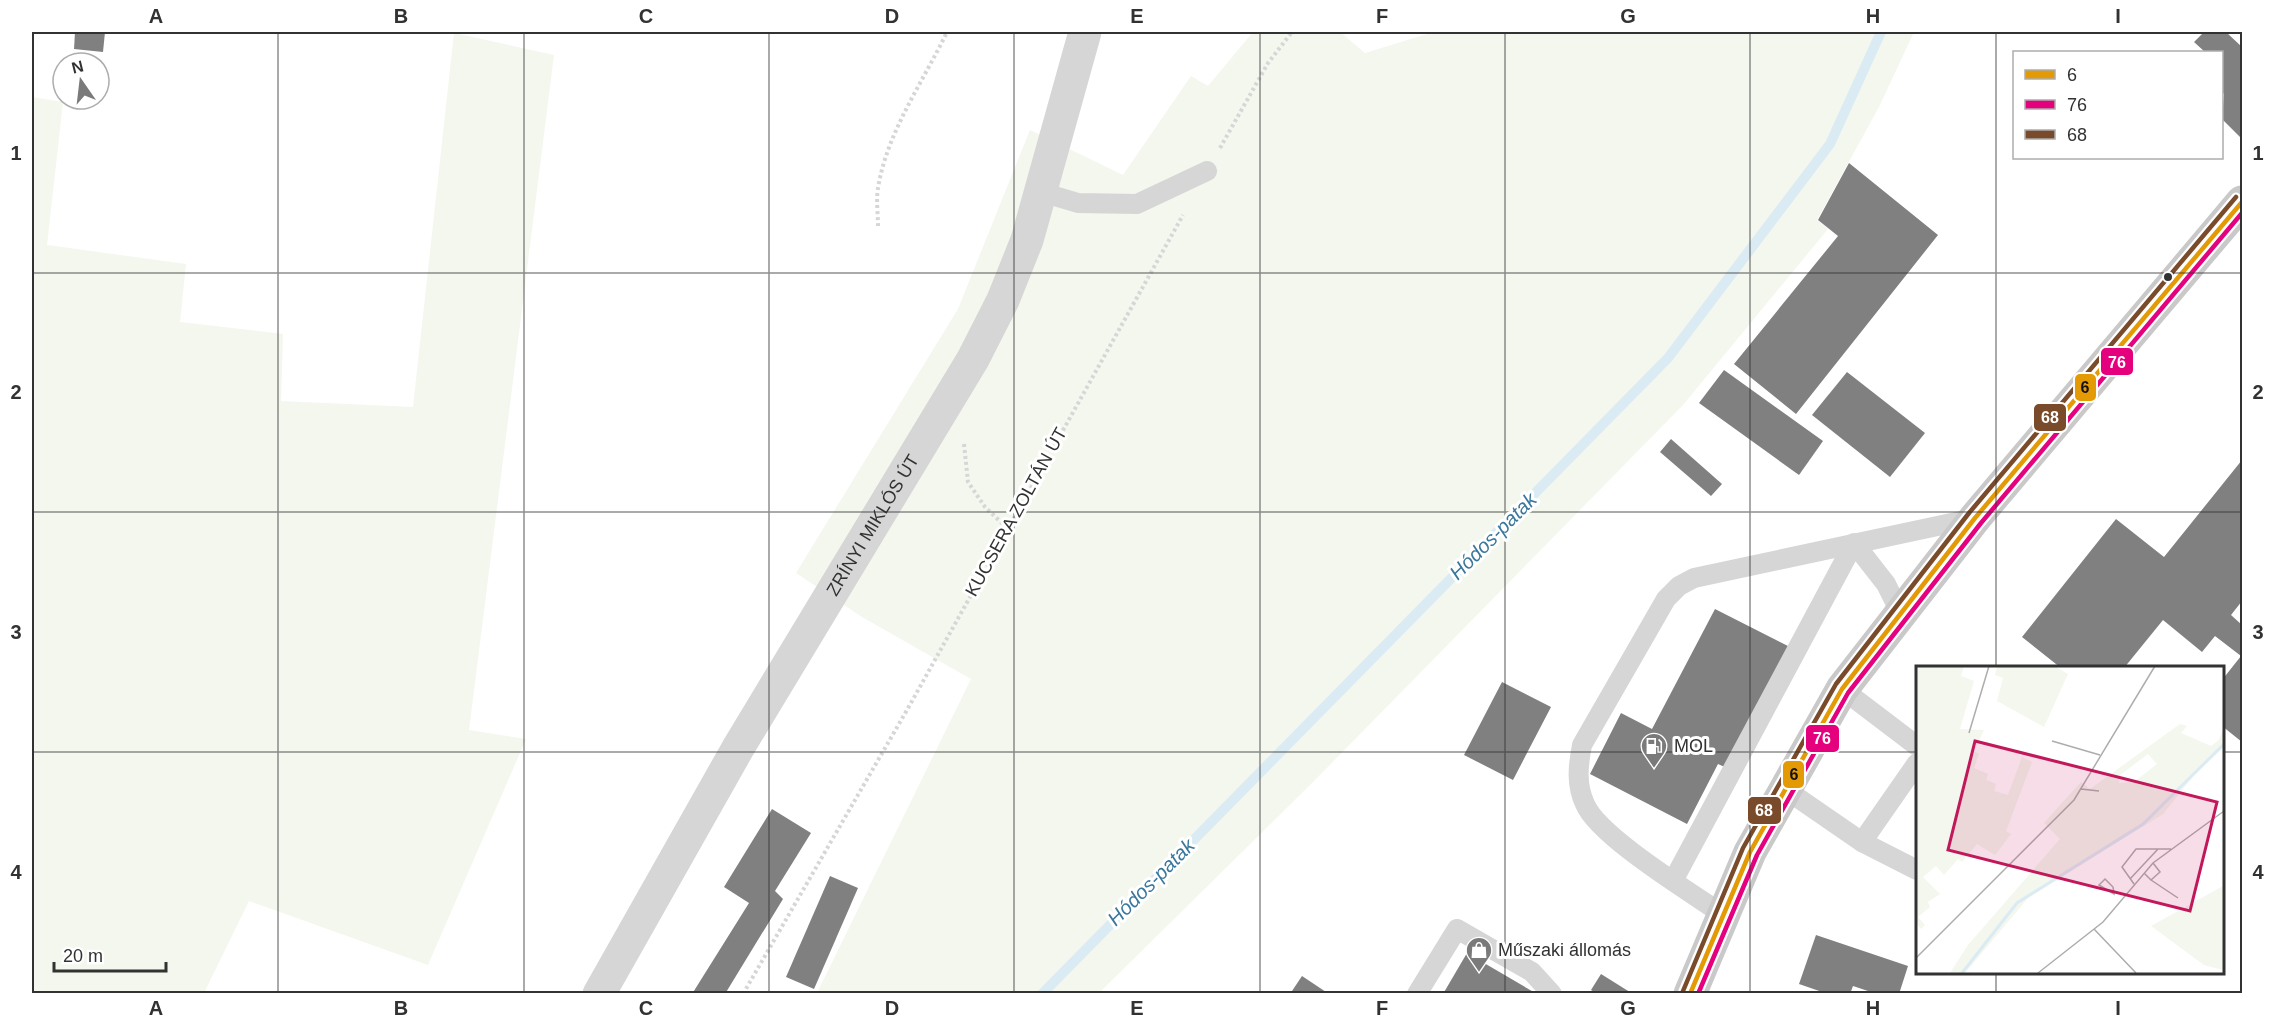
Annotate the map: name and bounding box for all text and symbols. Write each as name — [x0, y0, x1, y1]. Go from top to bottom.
text: A — [149, 5, 163, 27]
text: B — [394, 5, 408, 27]
text: C — [639, 5, 653, 27]
text: D — [885, 5, 899, 27]
text: E — [1130, 5, 1144, 27]
text: F — [1376, 5, 1388, 27]
text: G — [1620, 5, 1636, 27]
text: H — [1866, 5, 1880, 27]
text: I — [2115, 5, 2121, 27]
north arrow — [51, 51, 111, 111]
legend — [2013, 51, 2223, 159]
text: N — [70, 57, 85, 77]
text: 6 — [2067, 65, 2077, 85]
text: 76 — [2067, 95, 2087, 115]
text: 68 — [2067, 125, 2087, 145]
text: 1 — [10, 142, 22, 164]
text: 1 — [2252, 142, 2264, 164]
unlabelled marker — [2162, 271, 2174, 283]
line badge: 76 — [2100, 347, 2134, 376]
text: 76 — [2108, 354, 2126, 371]
line badge: 6 — [2074, 373, 2097, 402]
text: 6 — [2081, 379, 2090, 396]
text: 2 — [10, 381, 22, 403]
text: 2 — [2252, 381, 2264, 403]
line badge: 68 — [2033, 403, 2067, 432]
text: 68 — [2041, 409, 2059, 426]
street label: KUCSERA ZOLTÁN ÚT — [960, 424, 1071, 600]
street label: ZRÍNYI MIKLÓS ÚT — [822, 451, 923, 599]
water label: Hódos-patak — [1445, 487, 1542, 584]
text: 3 — [10, 621, 22, 643]
text: 3 — [2252, 621, 2264, 643]
inset map — [1916, 666, 2223, 974]
line badge: 76 — [1805, 724, 1840, 753]
text: 76 — [1813, 730, 1831, 747]
fuel station icon: MOL — [1639, 731, 1669, 769]
place label: MOL — [1674, 736, 1713, 756]
line badge: 6 — [1782, 760, 1805, 789]
text: 6 — [1790, 766, 1799, 783]
line badge: 68 — [1747, 796, 1782, 825]
text: 68 — [1755, 802, 1773, 819]
water label: Hódos-patak — [1103, 833, 1200, 930]
text: 4 — [10, 861, 22, 883]
text: 4 — [2252, 861, 2264, 883]
scale bar — [54, 935, 166, 973]
shop icon: Műszaki állomás — [1464, 935, 1494, 973]
place label: Műszaki állomás — [1498, 940, 1631, 960]
text: 20 m — [63, 946, 103, 966]
text: A — [149, 997, 163, 1019]
text: B — [394, 997, 408, 1019]
text: C — [639, 997, 653, 1019]
text: D — [885, 997, 899, 1019]
text: E — [1130, 997, 1144, 1019]
text: F — [1376, 997, 1388, 1019]
text: G — [1620, 997, 1636, 1019]
text: H — [1866, 997, 1880, 1019]
text: I — [2115, 997, 2121, 1019]

